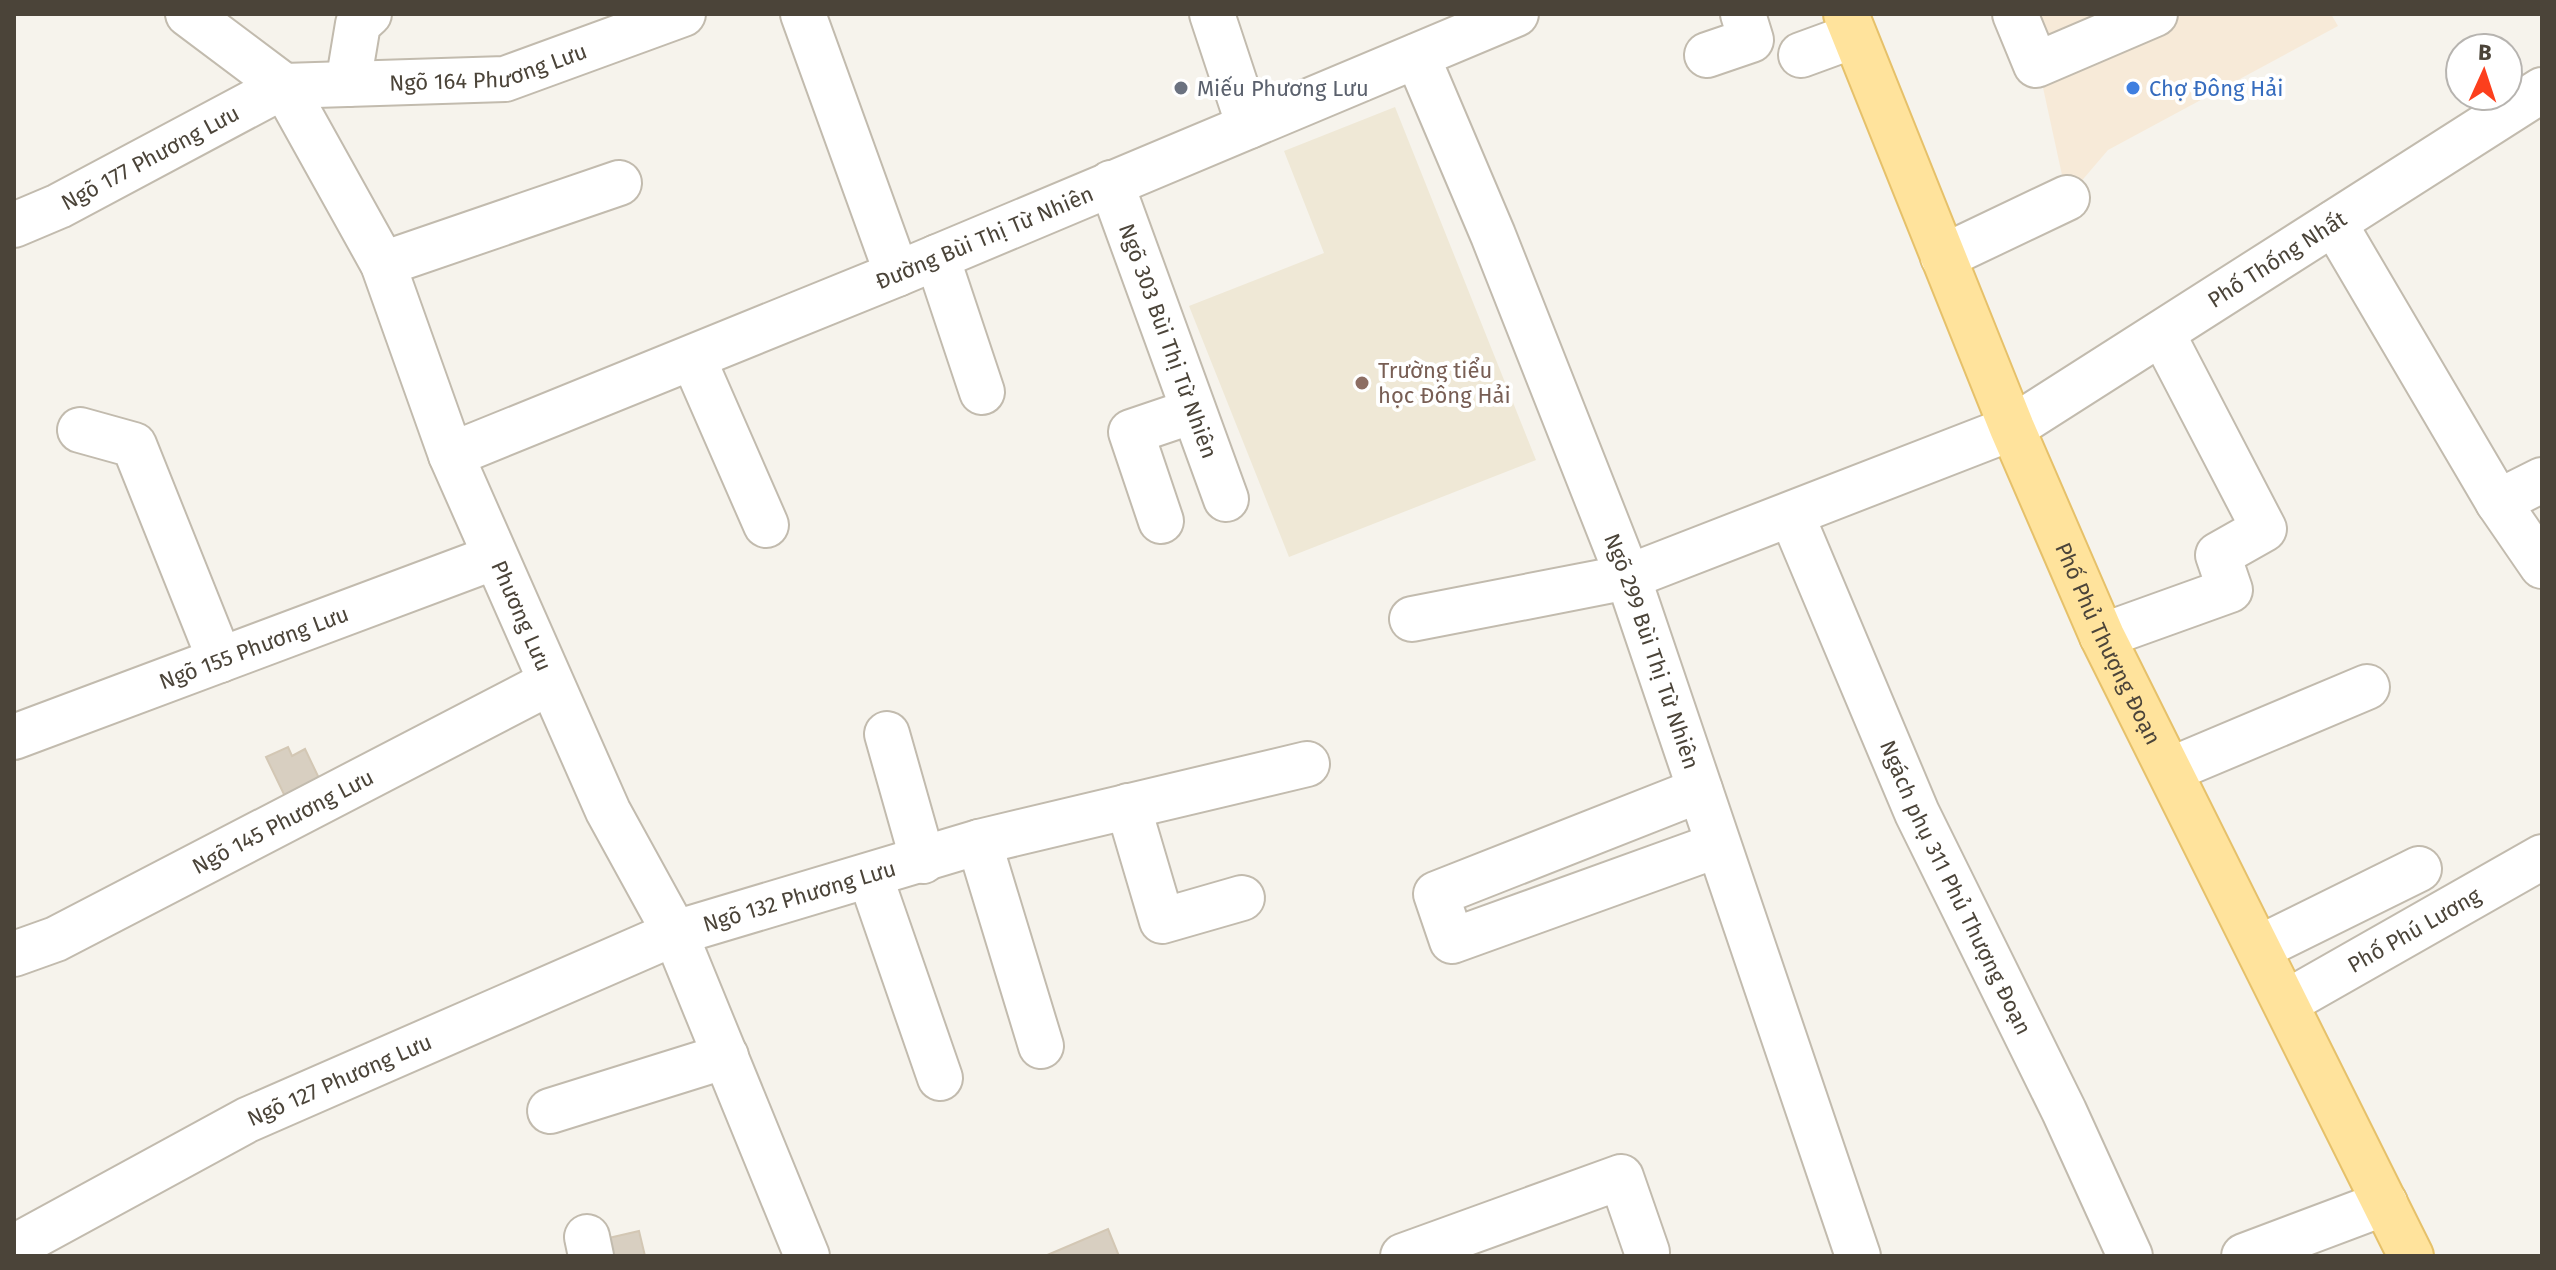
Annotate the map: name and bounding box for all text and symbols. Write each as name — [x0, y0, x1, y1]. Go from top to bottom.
north arrow — [2444, 32, 2524, 112]
street label: Ngõ 164 Phương Lưu — [389, 37, 590, 97]
text: B — [2478, 39, 2493, 66]
place label: Miếu Phương Lưu — [1197, 75, 1369, 102]
place label: Chợ Đông Hải — [2149, 75, 2284, 102]
marker: Miếu Phương Lưu — [1172, 79, 1190, 97]
marker: Chợ Đông Hải — [2124, 79, 2142, 97]
street label: Ngõ 177 Phương Lưu — [57, 99, 244, 216]
street label: Đường Bùi Thị Từ Nhiên — [872, 180, 1097, 295]
street label: Phố Thống Nhất — [2203, 205, 2351, 314]
street label: Ngõ 303 Bùi Thị Từ Nhiên — [1113, 220, 1223, 462]
place label: Trường tiểu học Đông Hải — [1378, 356, 1511, 409]
marker: Trường tiểu học Đông Hải — [1353, 374, 1371, 392]
street label: Ngõ 299 Bùi Thị Từ Nhiên — [1598, 529, 1705, 773]
street label: Phố Phủ Thượng Đoạn — [2049, 538, 2167, 749]
street label: Phương Lưu — [485, 556, 558, 675]
street label: Ngõ 155 Phương Lưu — [155, 600, 352, 695]
street label: Ngách phụ 311 Phủ Thượng Đoạn — [1874, 736, 2037, 1039]
street label: Ngõ 145 Phương Lưu — [188, 764, 378, 880]
street label: Ngõ 132 Phương Lưu — [700, 855, 899, 938]
street label: Phố Phú Lương — [2343, 881, 2486, 979]
street label: Ngõ 127 Phương Lưu — [243, 1028, 436, 1132]

